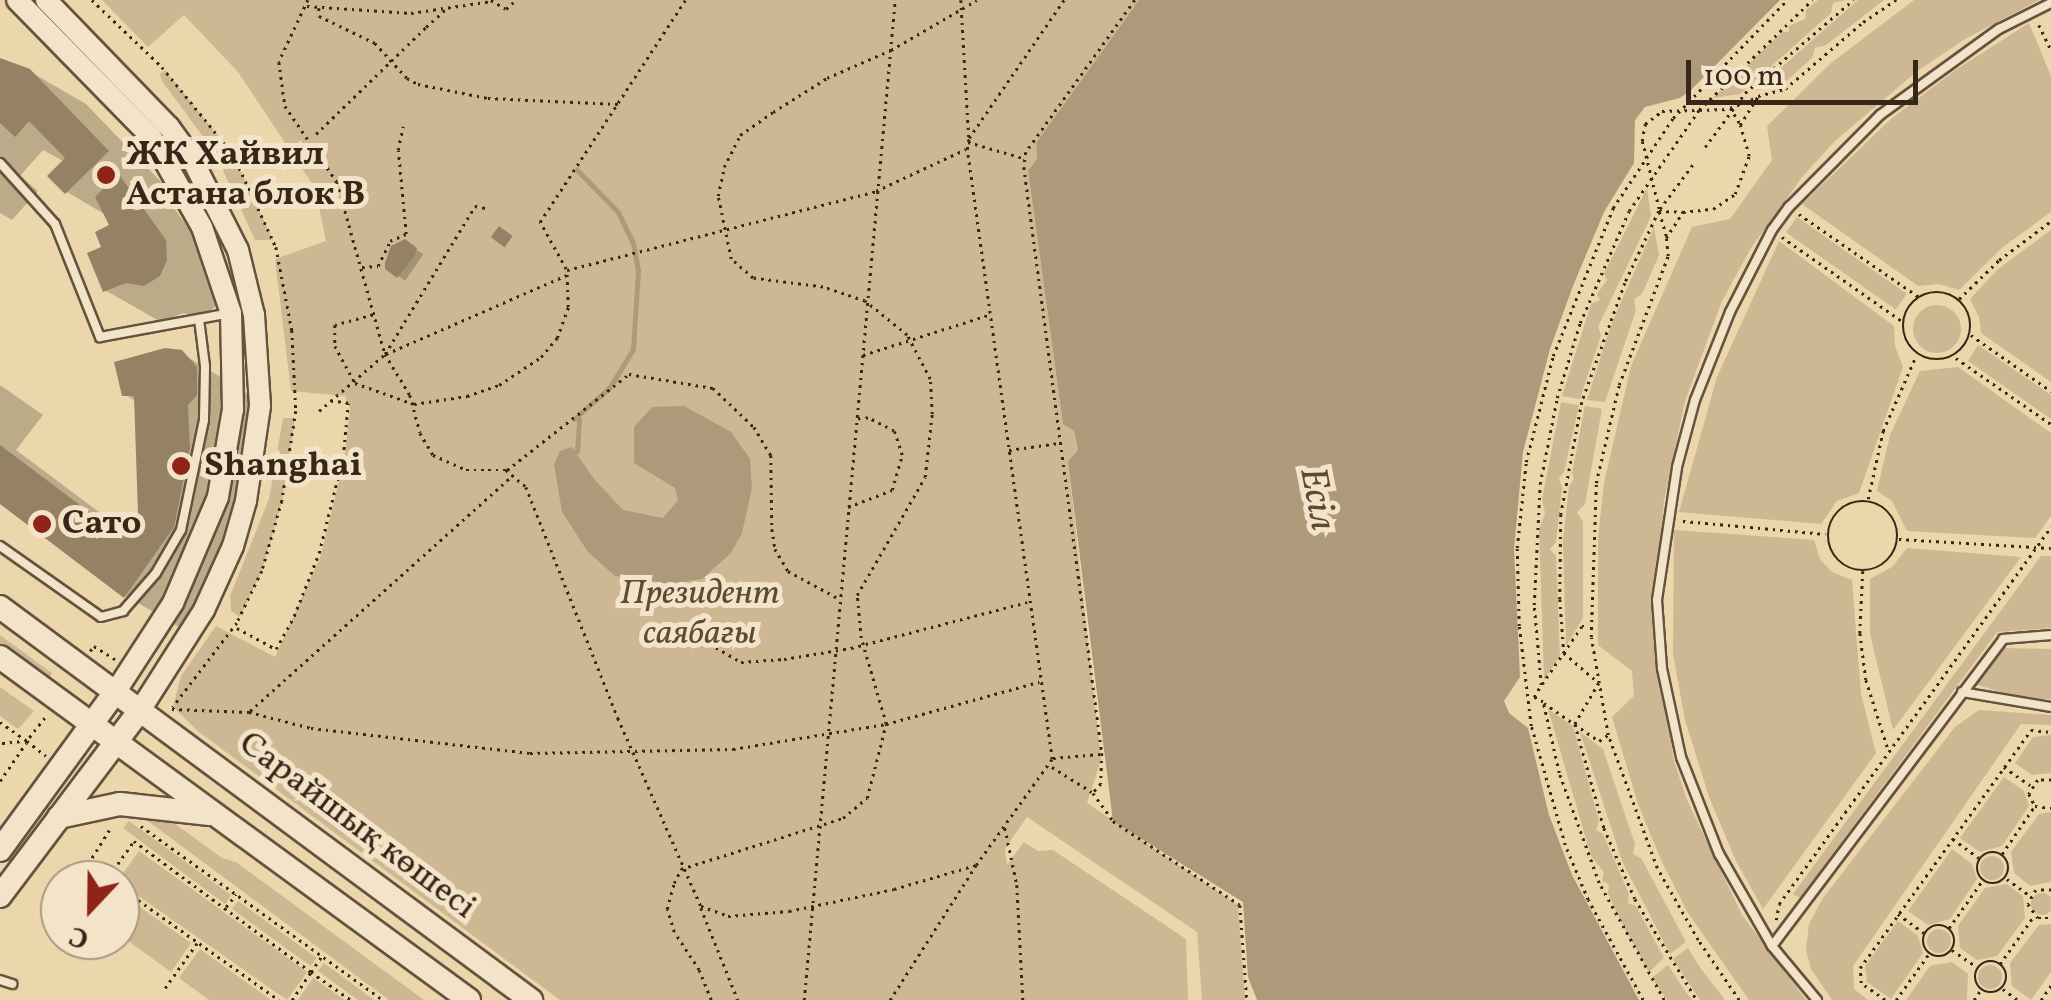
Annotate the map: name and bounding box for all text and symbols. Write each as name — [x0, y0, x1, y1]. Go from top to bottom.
scale bar — [1691, 40, 1924, 102]
text: 100 m — [1703, 56, 1784, 98]
place label: ЖК Хайвил Астана блок B — [126, 134, 365, 216]
marker: ЖК Хайвил Астана блок B — [95, 164, 117, 186]
place label: Shanghai — [204, 445, 362, 487]
marker: Shanghai — [168, 453, 194, 479]
water label: Есіл — [1288, 463, 1344, 535]
place label: Сато — [62, 503, 142, 545]
marker: Сато — [31, 513, 53, 535]
park label: Президент саябағы — [620, 573, 780, 655]
street label: Сарайшық көшесі — [230, 723, 484, 929]
north arrow — [40, 860, 140, 960]
text: С — [64, 915, 95, 958]

